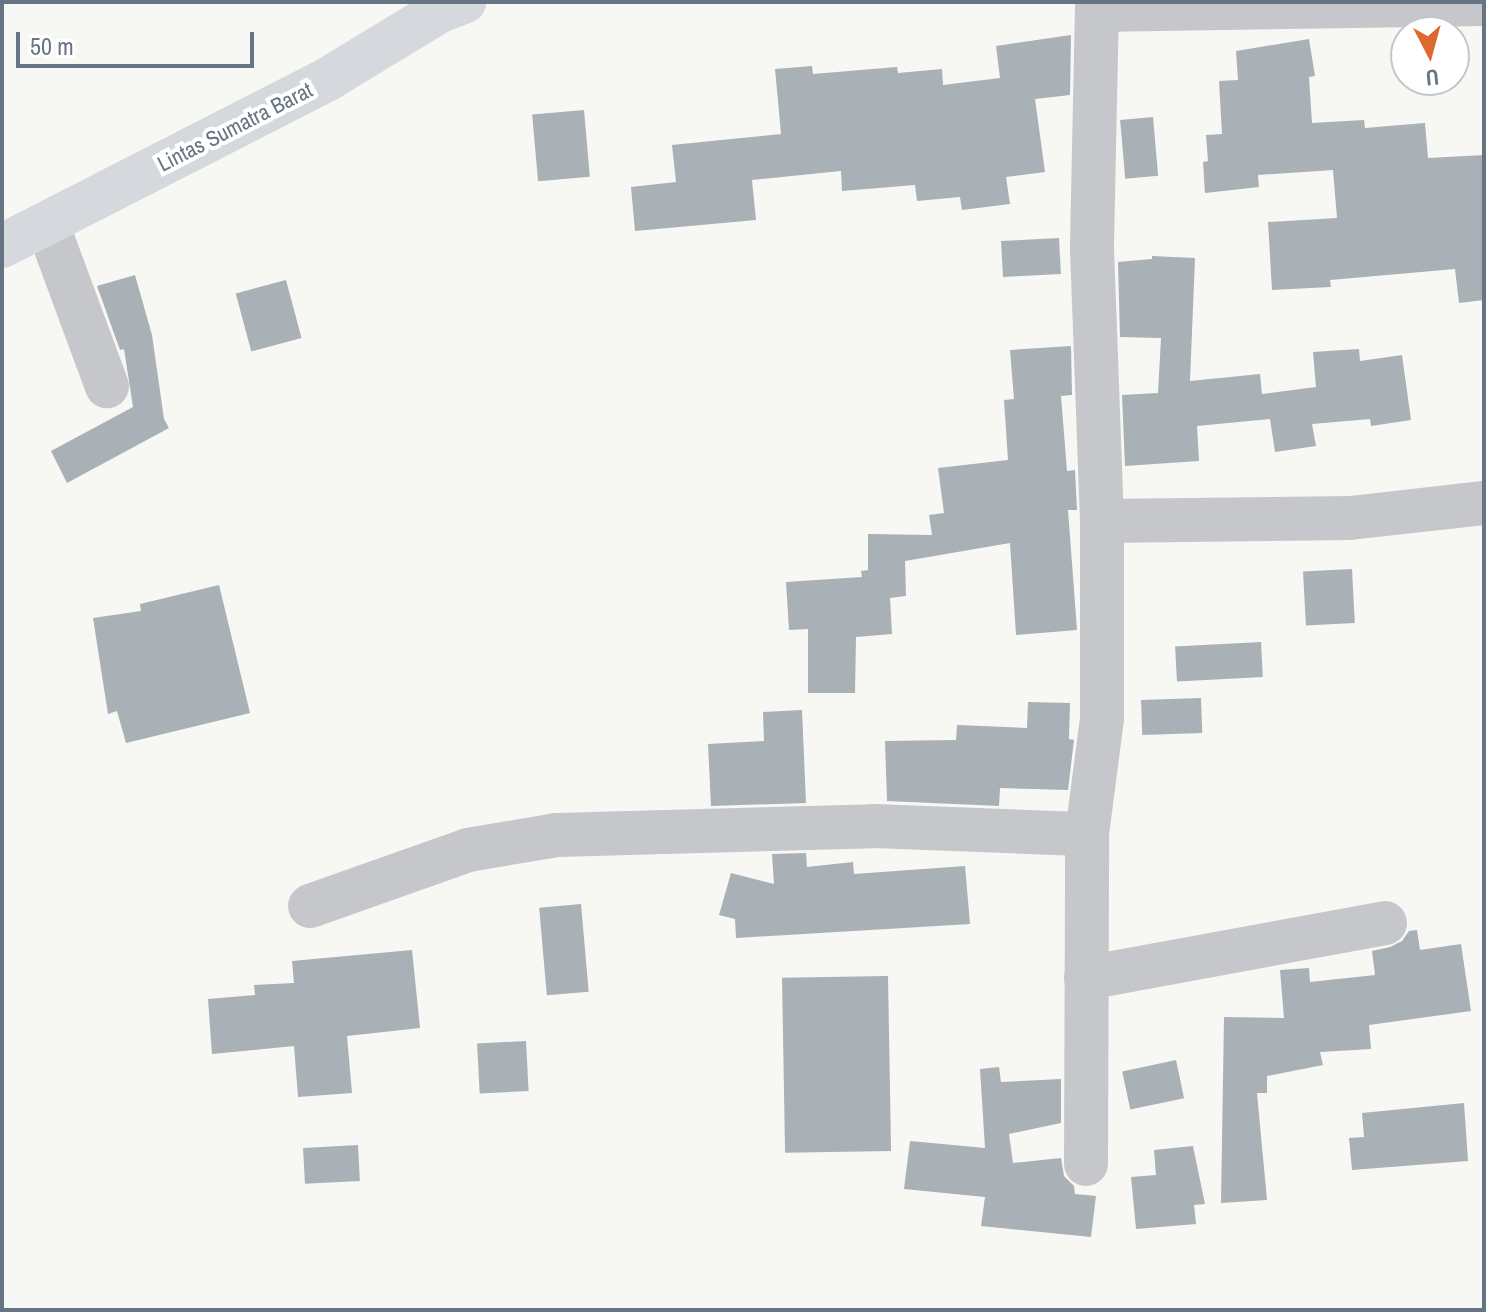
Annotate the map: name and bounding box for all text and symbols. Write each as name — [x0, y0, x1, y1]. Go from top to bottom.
scale bar — [20, 16, 258, 66]
north arrow — [1390, 16, 1470, 96]
text: 50 m — [30, 30, 74, 62]
text: U — [1424, 62, 1440, 93]
street label: Lintas Sumatra Barat — [153, 77, 317, 177]

